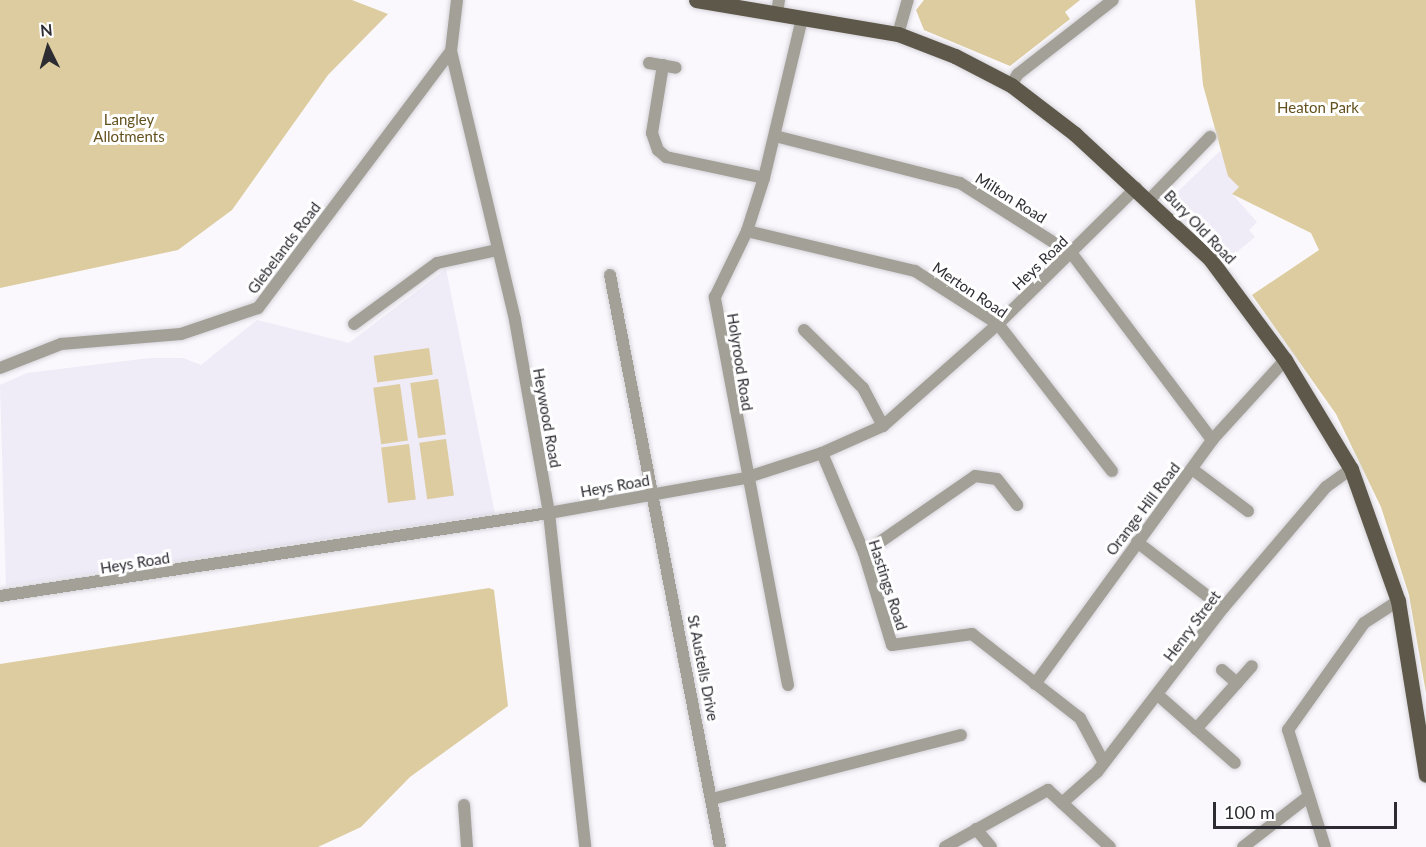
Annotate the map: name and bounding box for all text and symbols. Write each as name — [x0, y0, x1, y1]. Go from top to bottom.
north arrow — [18, 18, 78, 78]
text: N — [39, 20, 53, 40]
park label: Heaton Park — [1277, 99, 1359, 117]
park label: Langley Allotments — [93, 110, 165, 145]
street label: Milton Road — [972, 169, 1050, 227]
street label: Bury Old Road — [1160, 186, 1240, 268]
street label: Glebelands Road — [244, 199, 324, 297]
street label: Heys Road — [1009, 232, 1071, 294]
street label: Merton Road — [929, 258, 1011, 322]
street label: Holyrood Road — [723, 312, 757, 412]
street label: Heywood Road — [529, 367, 565, 469]
street label: Orange Hill Road — [1102, 459, 1184, 559]
street label: Heys Road — [579, 471, 651, 501]
street label: Hastings Road — [865, 537, 911, 633]
street label: Heys Road — [99, 549, 171, 577]
street label: Henry Street — [1160, 587, 1224, 665]
street label: St Austells Drive — [684, 613, 722, 723]
scale bar — [1216, 790, 1400, 828]
text: 100 m — [1224, 801, 1275, 823]

